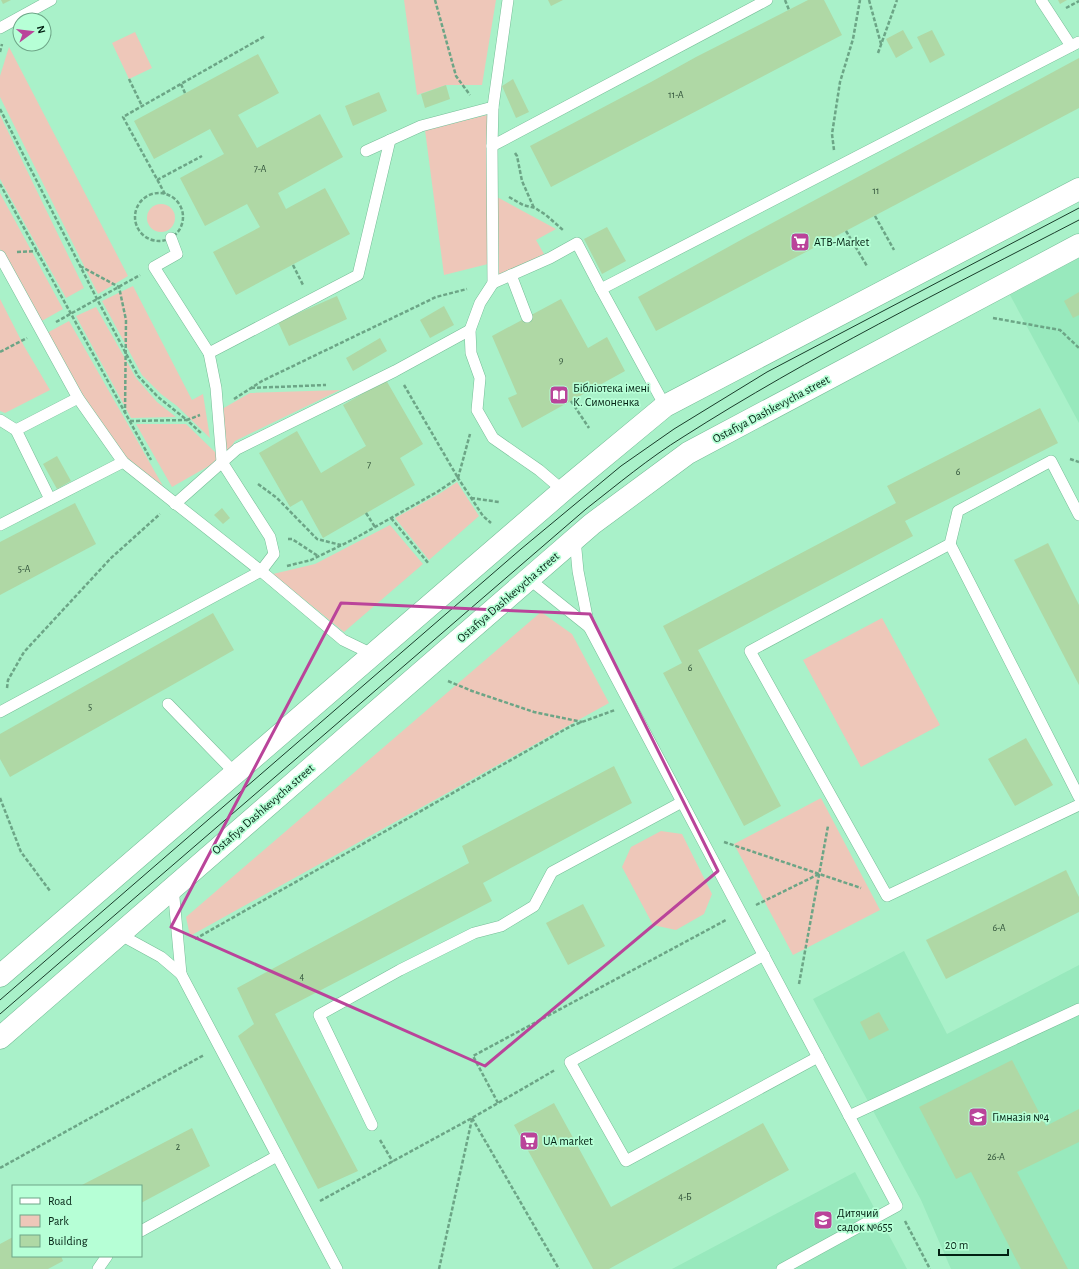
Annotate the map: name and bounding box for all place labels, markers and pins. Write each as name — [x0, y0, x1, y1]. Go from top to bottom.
supermarket icon: ATB-Market — [789, 231, 811, 253]
place label: ATB-Market — [814, 236, 869, 248]
place label: Бібліотека імені К. Симоненка — [573, 382, 650, 408]
library icon: Бібліотека імені К. Симоненка — [548, 384, 570, 406]
school or university icon: Гімназія №4 — [967, 1106, 989, 1128]
place label: Гімназія №4 — [992, 1111, 1050, 1123]
supermarket icon: UA market — [518, 1130, 540, 1152]
place label: UA market — [543, 1135, 593, 1147]
place label: Дитячий садок №655 — [837, 1207, 893, 1233]
school or university icon: Дитячий садок №655 — [812, 1209, 834, 1231]

